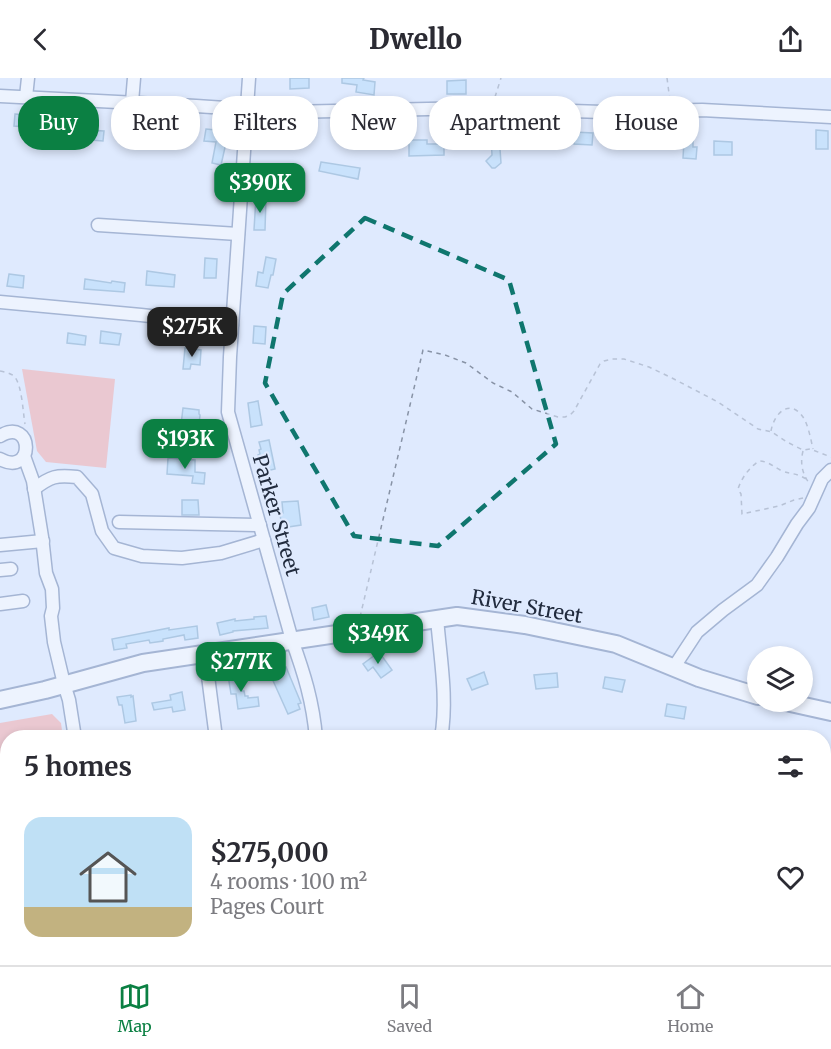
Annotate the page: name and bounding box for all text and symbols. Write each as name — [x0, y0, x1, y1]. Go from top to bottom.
text: Dwello — [369, 22, 462, 56]
icon: back — [24, 23, 57, 56]
icon: share — [774, 23, 807, 56]
chip: Buy — [18, 96, 99, 150]
chip: Rent — [111, 96, 200, 150]
chip: Filters — [212, 96, 318, 150]
chip: New — [330, 96, 417, 150]
chip: Apartment — [429, 96, 581, 150]
chip: House — [593, 96, 699, 150]
pin: $390K — [218, 163, 302, 214]
text: $390K — [228, 170, 292, 195]
pin: $275K — [150, 307, 234, 358]
text: $275K — [161, 314, 223, 339]
pin: $193K — [143, 419, 227, 470]
text: $193K — [156, 426, 214, 451]
street label: Parker Street — [248, 451, 306, 579]
street label: River Street — [469, 584, 585, 628]
pin: $349K — [336, 614, 420, 665]
text: $349K — [347, 621, 409, 646]
pin: $277K — [199, 642, 283, 693]
map controls — [747, 646, 813, 712]
button: layers — [747, 646, 813, 712]
text: $277K — [210, 649, 272, 674]
text: 5 homes — [24, 750, 132, 783]
icon: filters — [774, 750, 807, 783]
text: $275,000 — [210, 836, 329, 869]
icon: home — [72, 841, 144, 913]
icon: heart — [774, 861, 807, 894]
text: 4 rooms · 100 m² — [210, 869, 367, 894]
text: Pages Court — [210, 894, 324, 919]
tab: Map — [118, 980, 152, 1036]
tab: Saved — [387, 980, 432, 1036]
tab: Home — [667, 980, 713, 1036]

